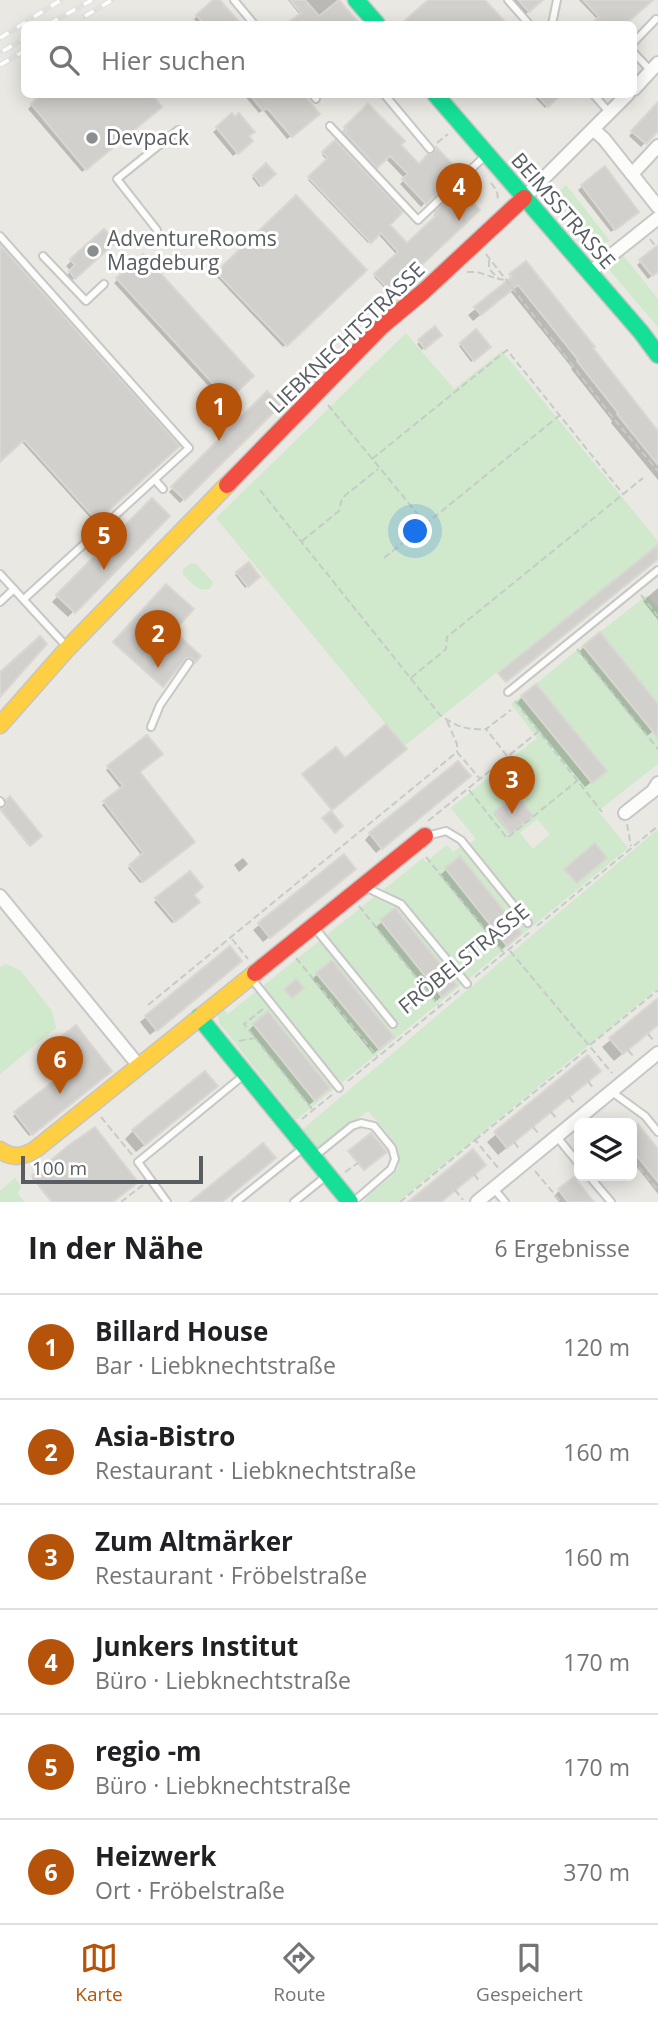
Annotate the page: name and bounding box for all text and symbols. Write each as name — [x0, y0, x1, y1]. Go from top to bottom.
search box — [21, 21, 637, 98]
icon: search — [45, 41, 83, 79]
text: Hier suchen — [101, 42, 246, 78]
place label: Devpack — [106, 123, 189, 151]
marker: Devpack — [84, 130, 100, 146]
street label: BEIMSSTRASSE — [505, 146, 622, 274]
pin: 4 — [436, 163, 482, 221]
place label: AdventureRooms Magdeburg — [107, 224, 277, 276]
marker: AdventureRooms Magdeburg — [85, 243, 101, 259]
street label: LIEBKNECHTSTRASSE — [262, 255, 430, 419]
pin: 1 — [196, 383, 242, 441]
pin: 5 — [81, 512, 127, 570]
your location — [398, 514, 432, 548]
pin: 2 — [135, 610, 181, 668]
pin: 3 — [489, 756, 535, 814]
street label: FRÖBELSTRASSE — [392, 897, 534, 1020]
pin: 6 — [37, 1036, 83, 1094]
map controls — [574, 1118, 637, 1181]
button: layers — [574, 1118, 637, 1181]
scale bar — [21, 1153, 203, 1185]
text: 100 m — [32, 1155, 87, 1181]
text: In der Nähe — [28, 1227, 204, 1268]
text: 6 Ergebnisse — [494, 1232, 630, 1264]
text: Billard House — [95, 1313, 268, 1349]
text: 1 — [44, 1331, 58, 1363]
text: 120 m — [563, 1331, 630, 1363]
text: Bar · Liebknechtstraße — [95, 1349, 336, 1381]
text: Asia-Bistro — [95, 1418, 235, 1454]
text: 2 — [44, 1436, 58, 1468]
text: 160 m — [563, 1436, 630, 1468]
text: Restaurant · Liebknechtstraße — [95, 1454, 416, 1486]
text: Zum Altmärker — [95, 1523, 293, 1559]
text: 3 — [44, 1541, 58, 1573]
text: 160 m — [563, 1541, 630, 1573]
text: Restaurant · Fröbelstraße — [95, 1559, 367, 1591]
text: Junkers Institut — [95, 1628, 298, 1664]
text: 4 — [44, 1646, 58, 1678]
text: 170 m — [563, 1646, 630, 1678]
text: Büro · Liebknechtstraße — [95, 1664, 351, 1696]
text: regio -m — [95, 1733, 202, 1769]
text: 5 — [44, 1751, 58, 1783]
text: 170 m — [563, 1751, 630, 1783]
text: Büro · Liebknechtstraße — [95, 1769, 351, 1801]
text: Heizwerk — [95, 1838, 216, 1874]
text: 6 — [44, 1856, 58, 1888]
text: 370 m — [563, 1856, 630, 1888]
text: Ort · Fröbelstraße — [95, 1874, 285, 1906]
tab: Karte — [75, 1939, 123, 2007]
tab: Route — [273, 1939, 326, 2007]
tab: Gespeichert — [476, 1939, 583, 2007]

